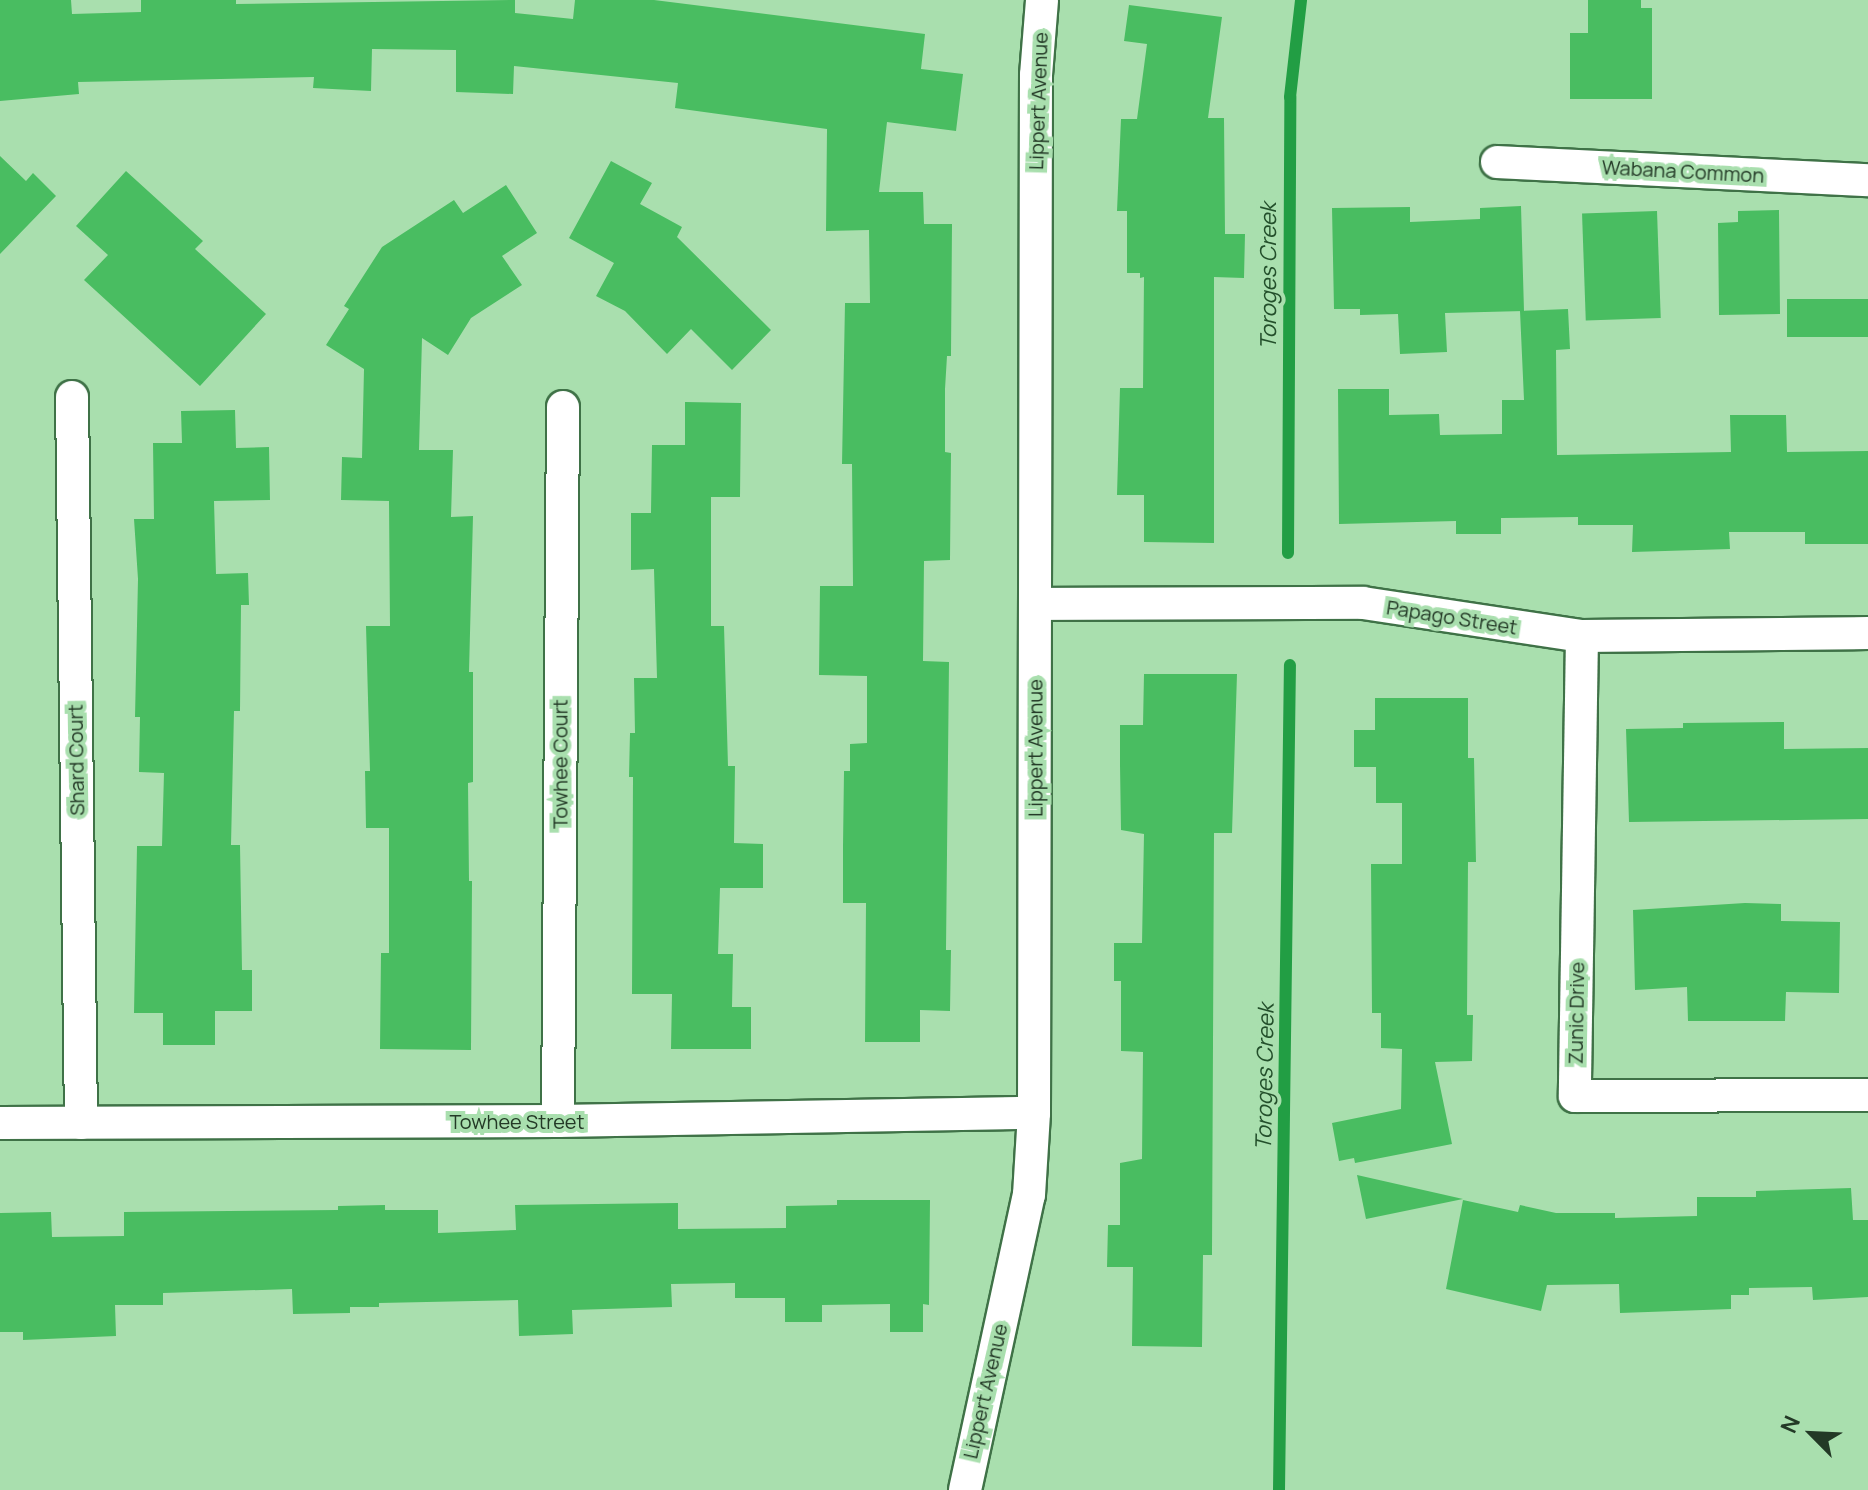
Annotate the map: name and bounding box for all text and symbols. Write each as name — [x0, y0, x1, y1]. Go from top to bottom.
street label: Lippert Avenue — [1024, 32, 1052, 170]
street label: Wabana Common — [1601, 155, 1765, 187]
water label: Toroges Creek — [1256, 202, 1282, 350]
street label: Papago Street — [1385, 595, 1519, 639]
street label: Lippert Avenue — [1023, 679, 1047, 817]
street label: Towhee Court — [548, 699, 572, 829]
street label: Shard Court — [63, 704, 89, 816]
street label: Zunic Drive — [1563, 962, 1589, 1064]
water label: Toroges Creek — [1251, 1003, 1279, 1151]
street label: Towhee Street — [449, 1109, 585, 1133]
street label: Lippert Avenue — [958, 1321, 1012, 1461]
north arrow — [1772, 1394, 1852, 1474]
text: N — [1773, 1411, 1807, 1438]

